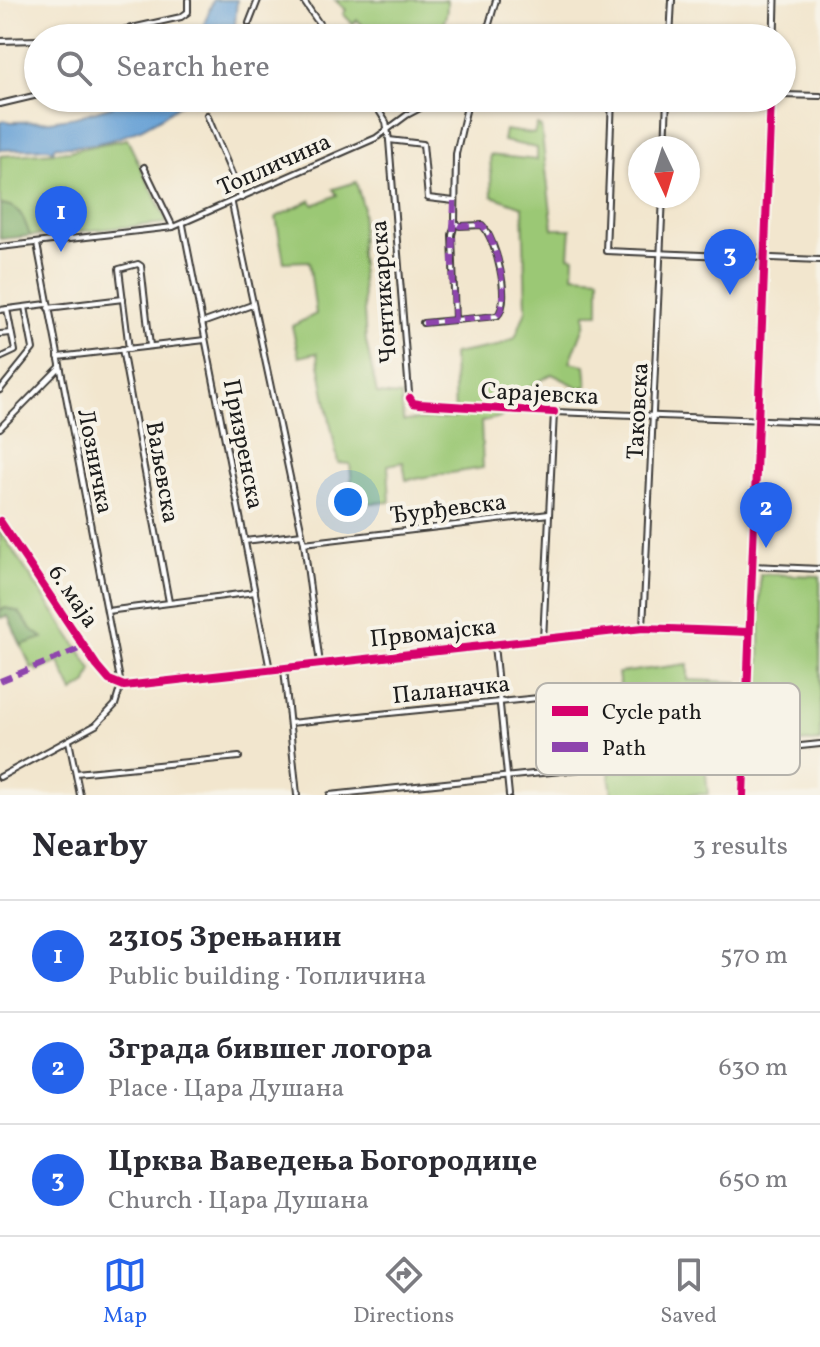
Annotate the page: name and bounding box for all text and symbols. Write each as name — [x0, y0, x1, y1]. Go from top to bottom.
search box — [24, 24, 796, 112]
icon: search — [52, 46, 96, 90]
text: Search here — [116, 47, 270, 89]
street label: Топличина — [213, 126, 337, 206]
north arrow — [628, 136, 700, 208]
pin: 1 — [35, 186, 87, 252]
street label: Чонтикарска — [363, 219, 407, 365]
pin: 3 — [704, 229, 756, 295]
street label: Таковска — [619, 362, 659, 461]
street label: Сарајевска — [480, 375, 600, 415]
street label: Призренска — [213, 376, 271, 512]
street label: Лозничка — [67, 406, 121, 517]
street label: Ваљевска — [135, 419, 187, 526]
your location — [328, 482, 368, 522]
pin: 2 — [740, 482, 792, 548]
street label: Ђурђевска — [388, 486, 508, 534]
street label: 6. маја — [39, 559, 106, 636]
street label: Првомајска — [368, 610, 498, 658]
street label: Паланачка — [391, 668, 512, 714]
legend — [536, 683, 800, 775]
text: Cycle path — [602, 698, 702, 729]
text: Path — [602, 734, 646, 765]
text: Nearby — [32, 824, 148, 871]
text: 3 results — [692, 829, 788, 865]
text: 23105 Зрењанин — [108, 917, 342, 959]
text: 1 — [53, 938, 63, 974]
text: 570 m — [720, 938, 788, 974]
text: Public building · Топличина — [108, 959, 426, 995]
text: Зграда бившег логора — [108, 1029, 432, 1071]
text: 2 — [51, 1050, 65, 1086]
text: 630 m — [719, 1050, 788, 1086]
text: Place · Цара Душана — [108, 1071, 344, 1107]
text: Црква Ваведења Богородице — [108, 1141, 537, 1183]
text: 3 — [51, 1162, 65, 1198]
text: 650 m — [719, 1162, 788, 1198]
text: Church · Цара Душана — [108, 1183, 369, 1219]
tab: Map — [103, 1253, 147, 1332]
tab: Directions — [353, 1253, 454, 1332]
tab: Saved — [660, 1253, 717, 1332]

